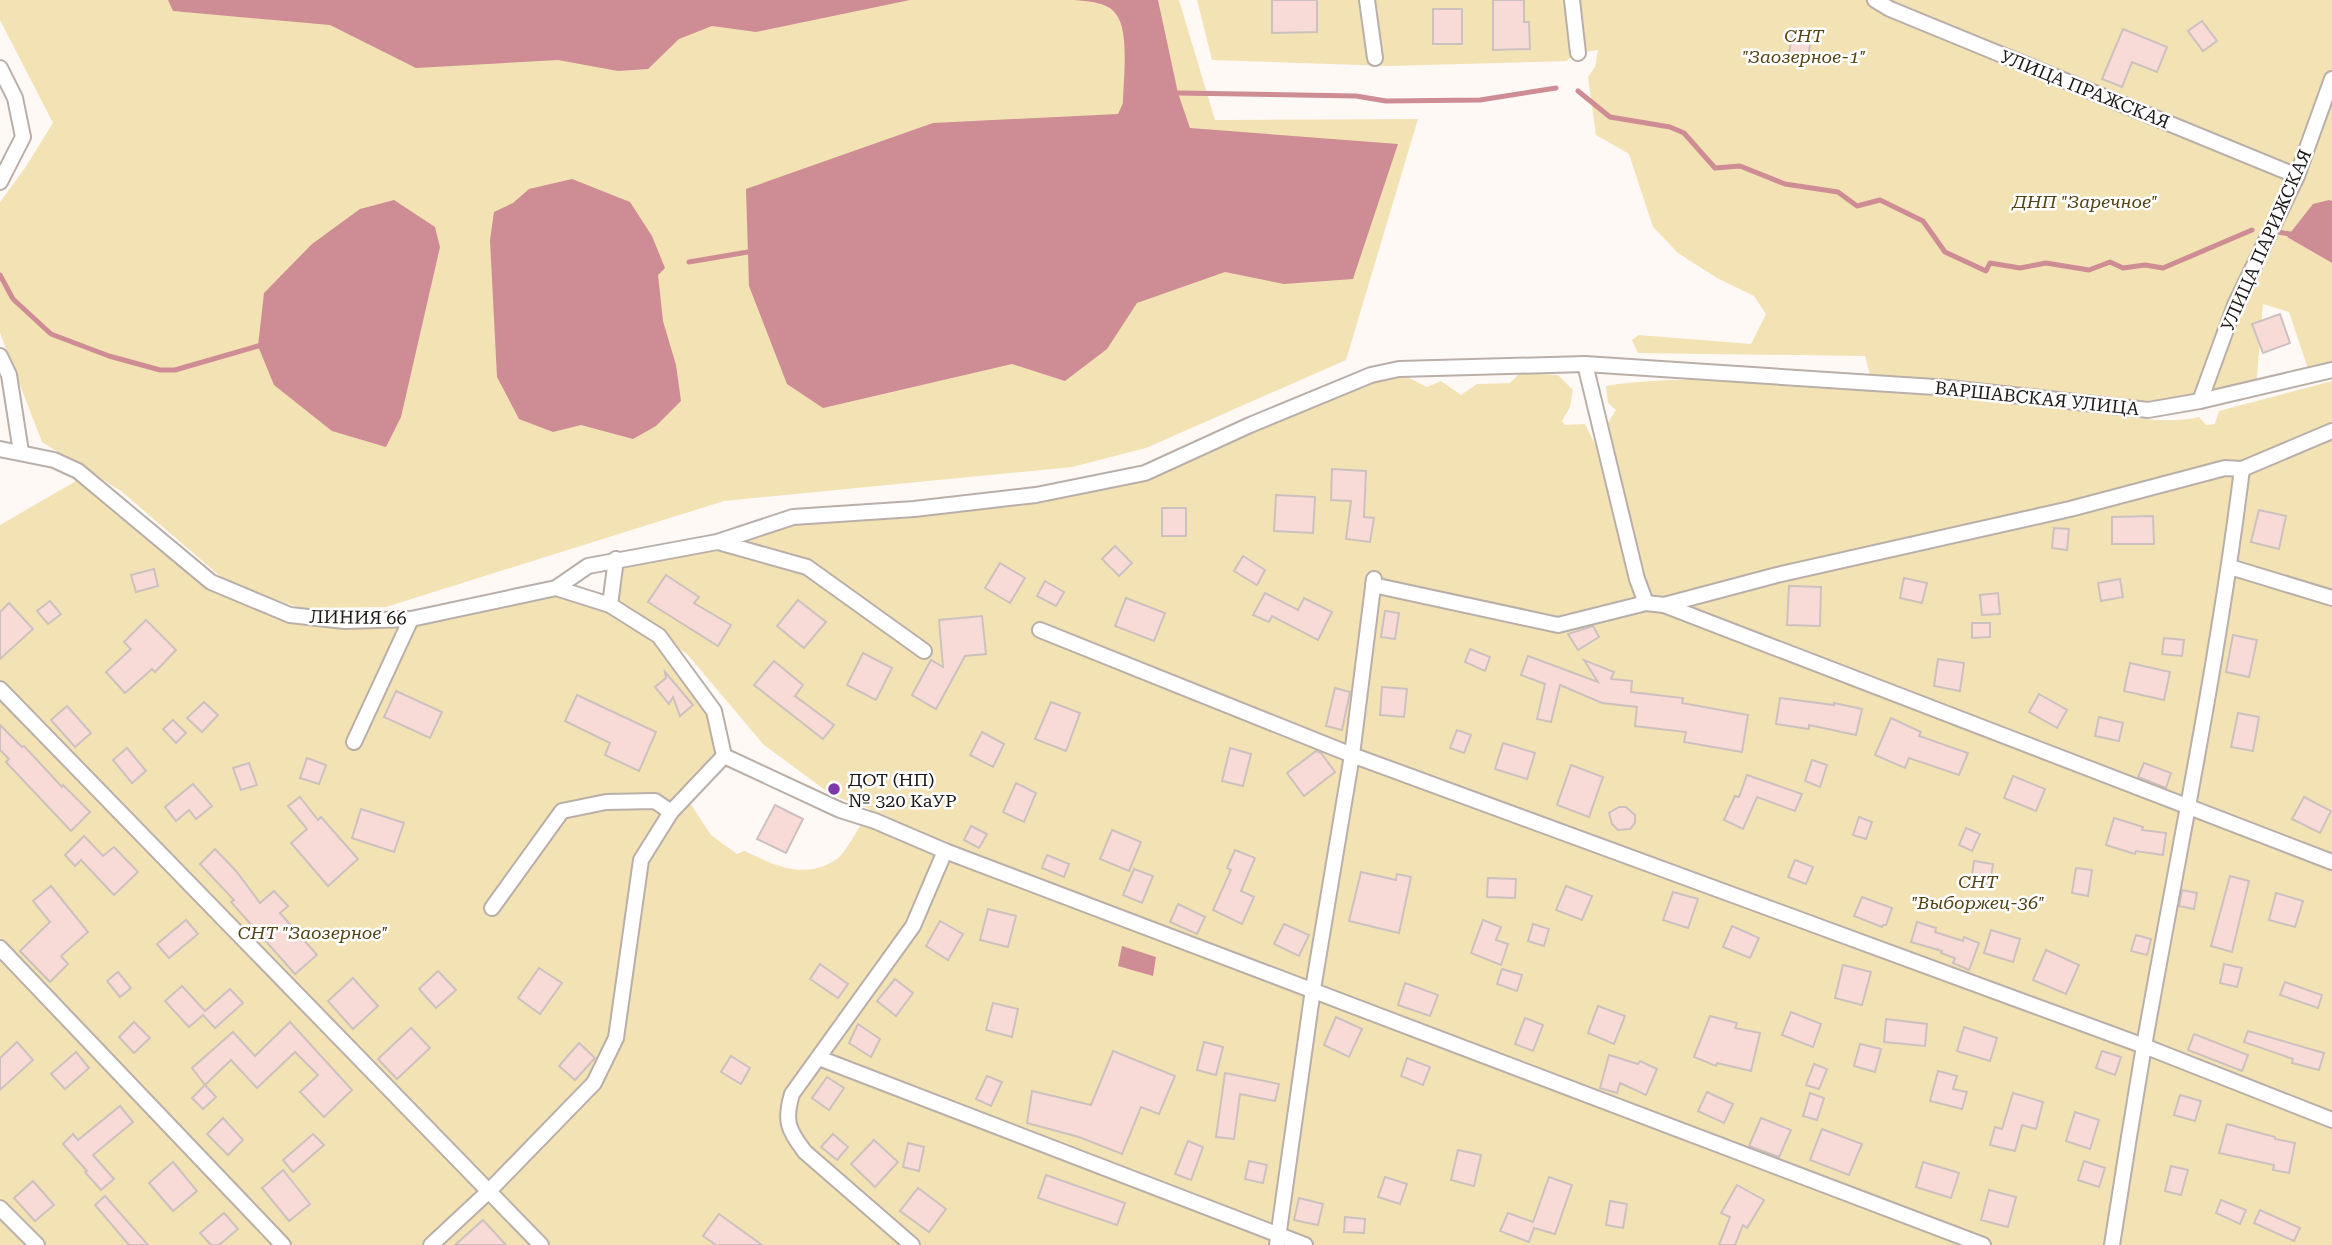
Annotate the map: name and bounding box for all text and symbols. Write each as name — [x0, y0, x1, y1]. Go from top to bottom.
park label: СНТ "Заозерное-1" — [1742, 25, 1866, 67]
street label: УЛИЦА ПРАЖСКАЯ — [1997, 45, 2173, 133]
street label: УЛИЦА ПАРИЖСКАЯ — [2216, 146, 2316, 334]
park label: ДНП "Заречное" — [2011, 191, 2158, 212]
street label: ВАРШАВСКАЯ УЛИЦА — [1934, 377, 2141, 419]
street label: ЛИНИЯ 66 — [309, 606, 407, 628]
place label: ДОТ (НП) № 320 КаУР — [848, 769, 957, 811]
marker: ДОТ (НП) № 320 КаУР — [826, 781, 842, 797]
park label: СНТ "Выборжец-36" — [1911, 871, 2045, 913]
park label: СНТ "Заозерное" — [238, 922, 388, 943]

